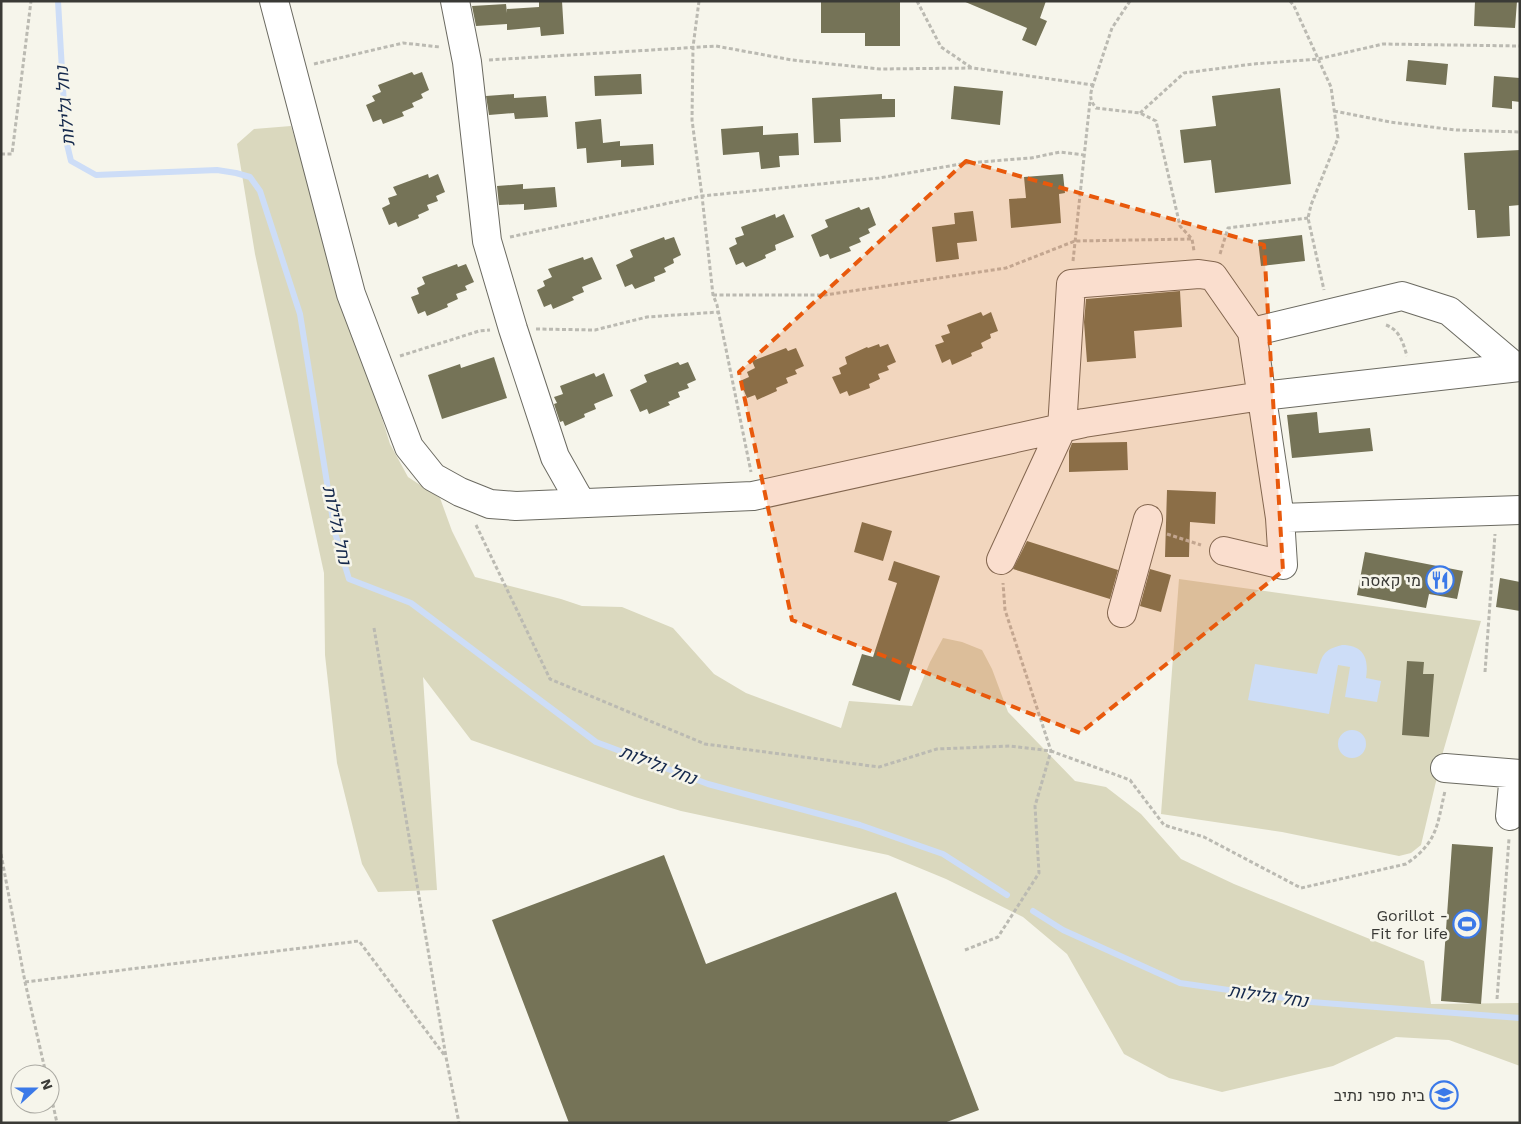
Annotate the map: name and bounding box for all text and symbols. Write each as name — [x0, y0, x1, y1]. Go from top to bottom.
water label: נחל גלילות — [50, 64, 78, 147]
water label: נחל גלילות — [319, 483, 356, 568]
restaurant icon: מי קאסה — [1425, 565, 1455, 595]
place label: מי קאסה — [1361, 571, 1421, 590]
water label: נחל גלילות — [617, 740, 701, 789]
place label: Gorillot - Fit for life — [1370, 906, 1448, 943]
sports icon: Gorillot - Fit for life — [1452, 909, 1482, 939]
water label: נחל גלילות — [1227, 980, 1311, 1012]
north arrow — [10, 1064, 60, 1114]
text: N — [38, 1077, 56, 1092]
school or university icon: בית ספר נתיב — [1429, 1080, 1459, 1110]
place label: בית ספר נתיב — [1334, 1086, 1426, 1105]

